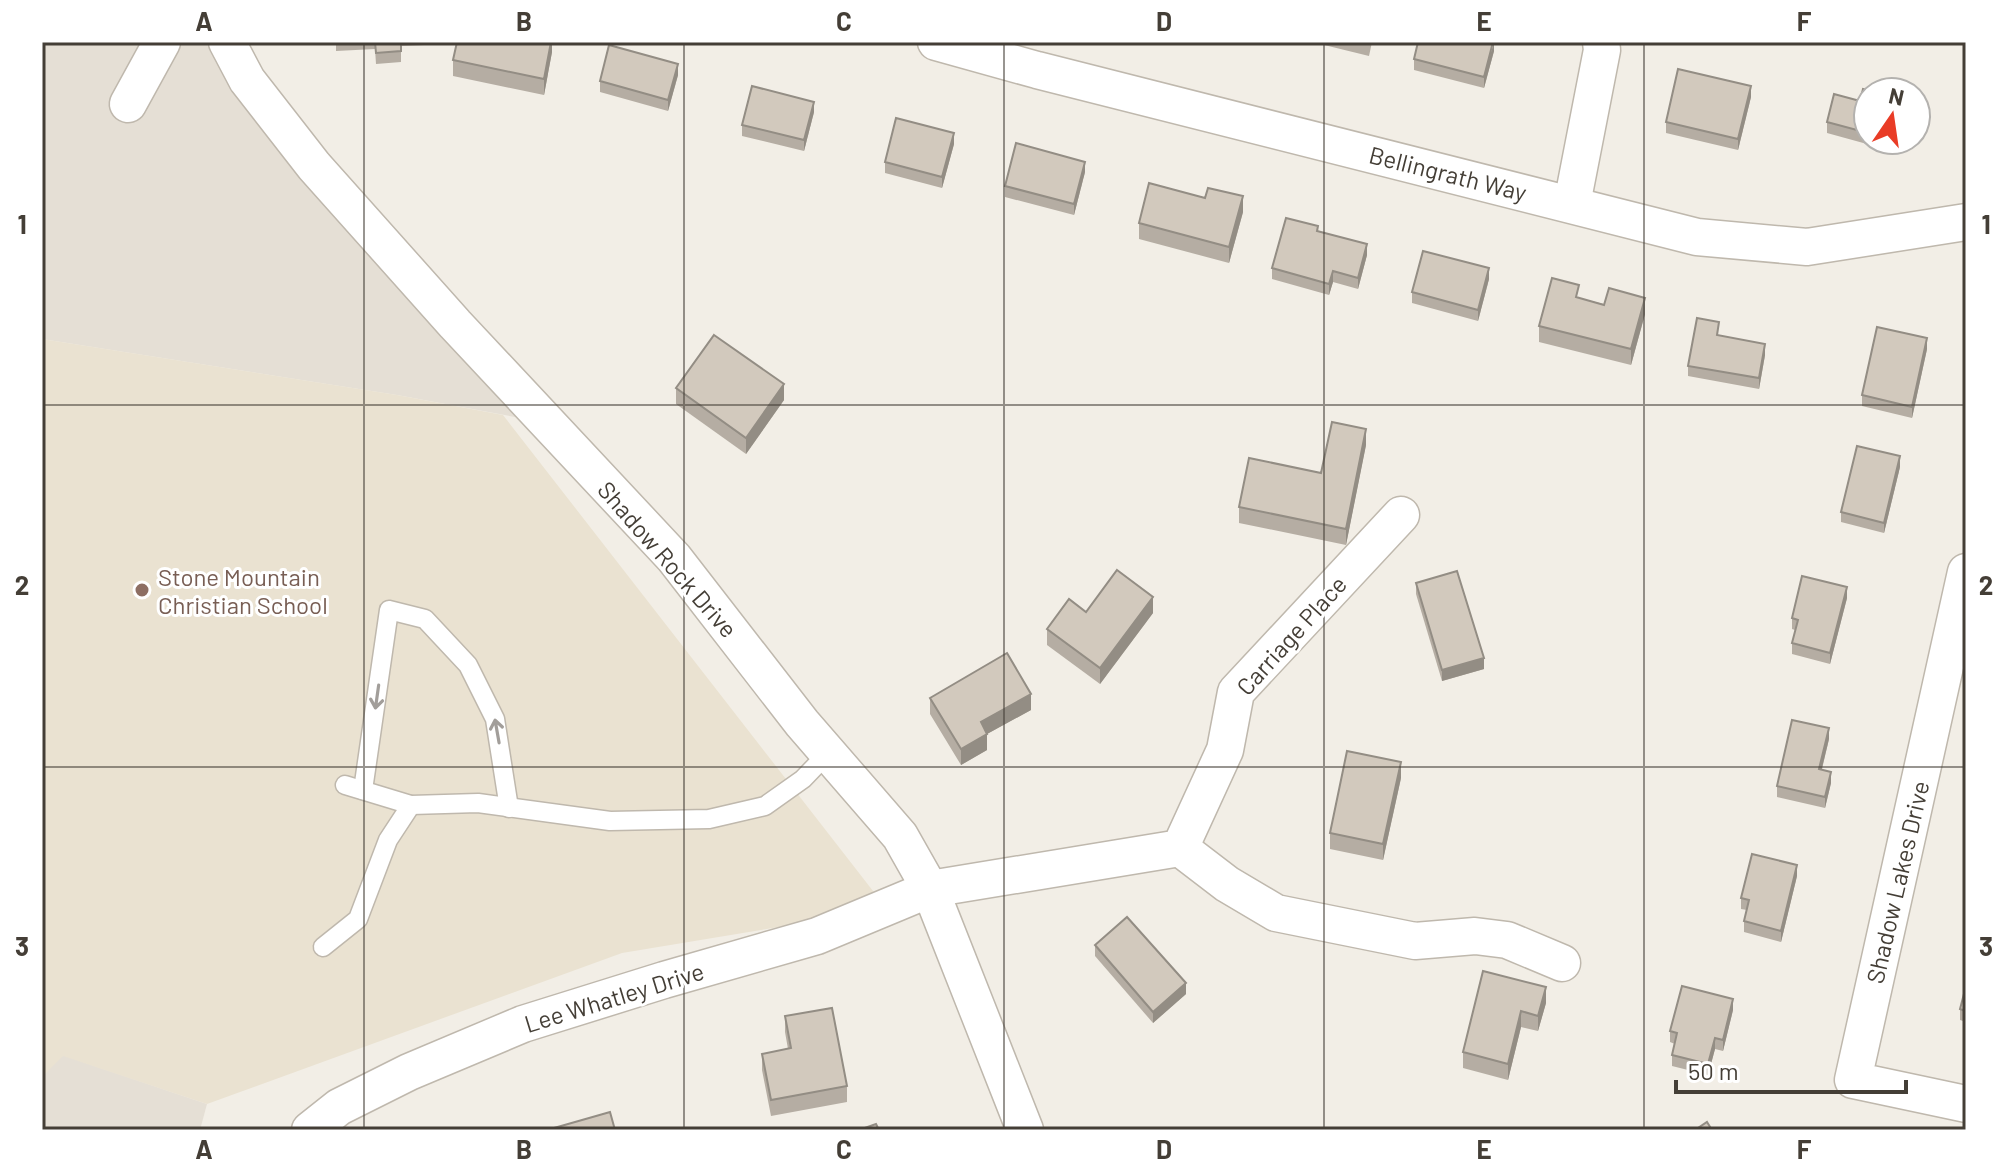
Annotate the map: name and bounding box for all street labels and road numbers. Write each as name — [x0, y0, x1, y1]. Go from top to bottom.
street label: Bellingrath Way — [1366, 139, 1530, 207]
street label: Shadow Rock Drive — [592, 475, 744, 643]
street label: Carriage Place — [1230, 570, 1352, 700]
street label: Shadow Lakes Drive — [1860, 778, 1934, 986]
street label: Lee Whatley Drive — [521, 956, 707, 1038]

